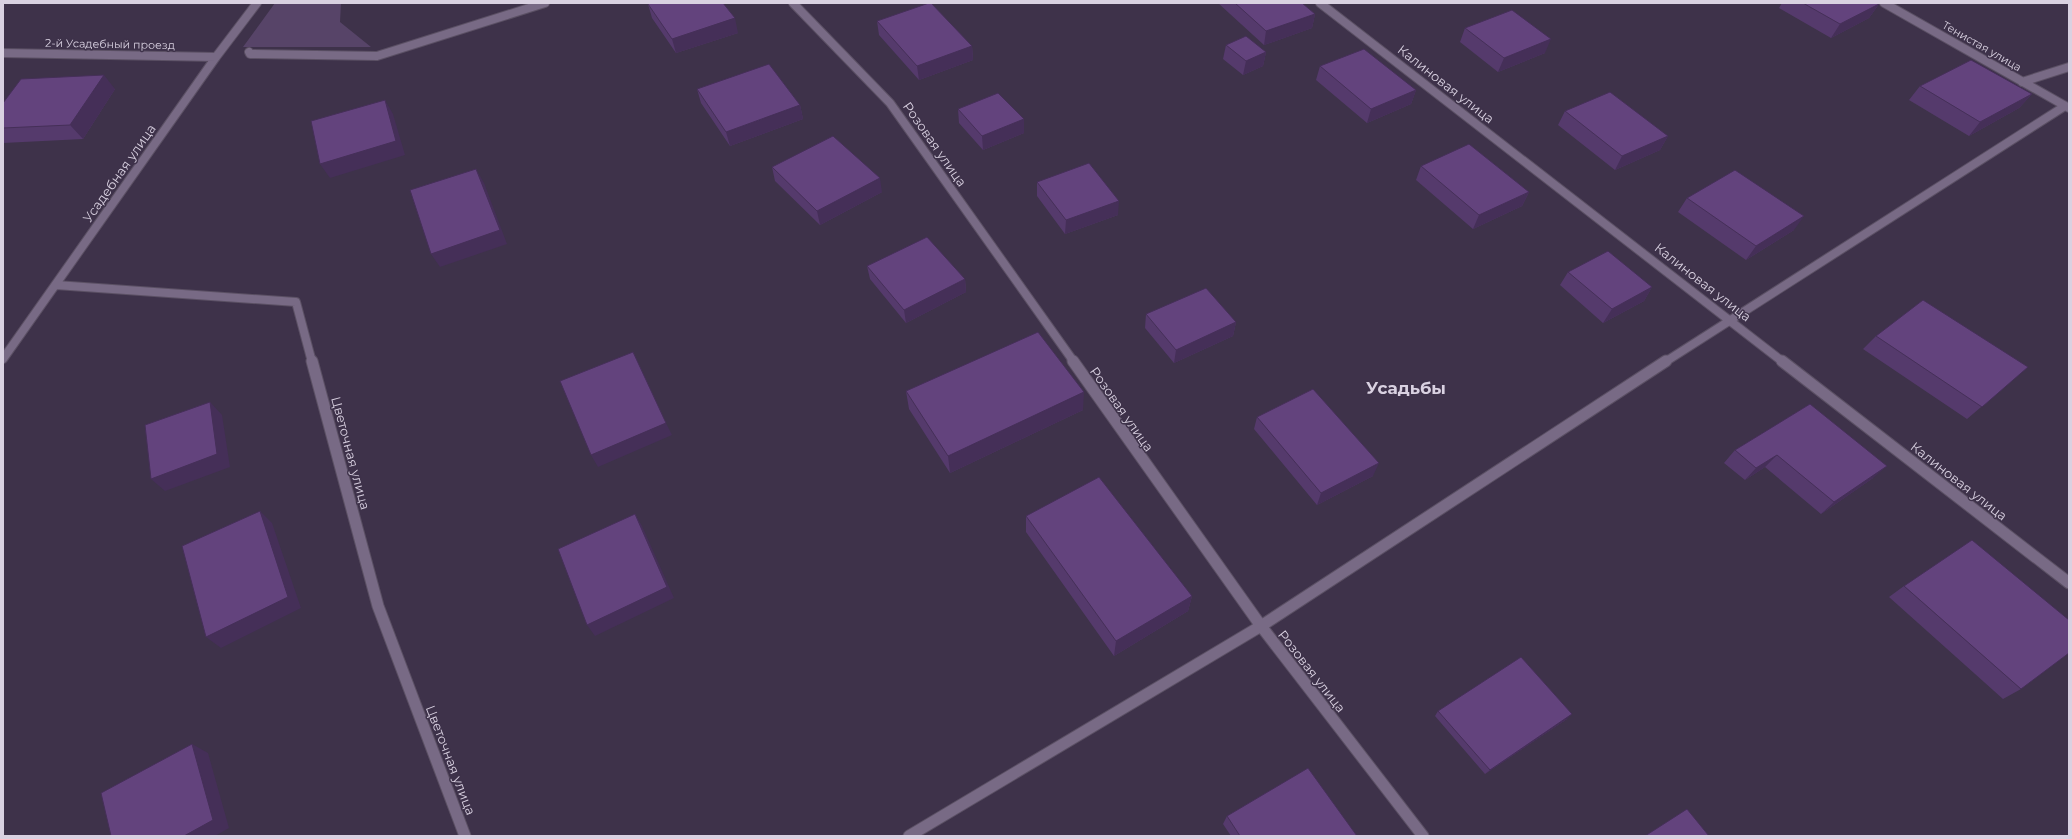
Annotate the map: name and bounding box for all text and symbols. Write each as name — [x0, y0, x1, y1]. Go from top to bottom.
street label: Тенистая улица — [1940, 18, 2024, 74]
street label: 2-й Усадебный проезд — [45, 36, 175, 52]
street label: Калиновая улица — [1395, 41, 1497, 127]
street label: Розовая улица — [900, 98, 970, 190]
street label: Усадебная улица — [79, 121, 159, 225]
street label: Калиновая улица — [1652, 239, 1754, 325]
street label: Розовая улица — [1087, 363, 1157, 455]
district label: Усадьбы — [1366, 378, 1446, 398]
street label: Цветочная улица — [328, 395, 374, 511]
street label: Калиновая улица — [1908, 438, 2010, 524]
street label: Розовая улица — [1275, 627, 1349, 715]
street label: Цветочная улица — [423, 703, 479, 817]

